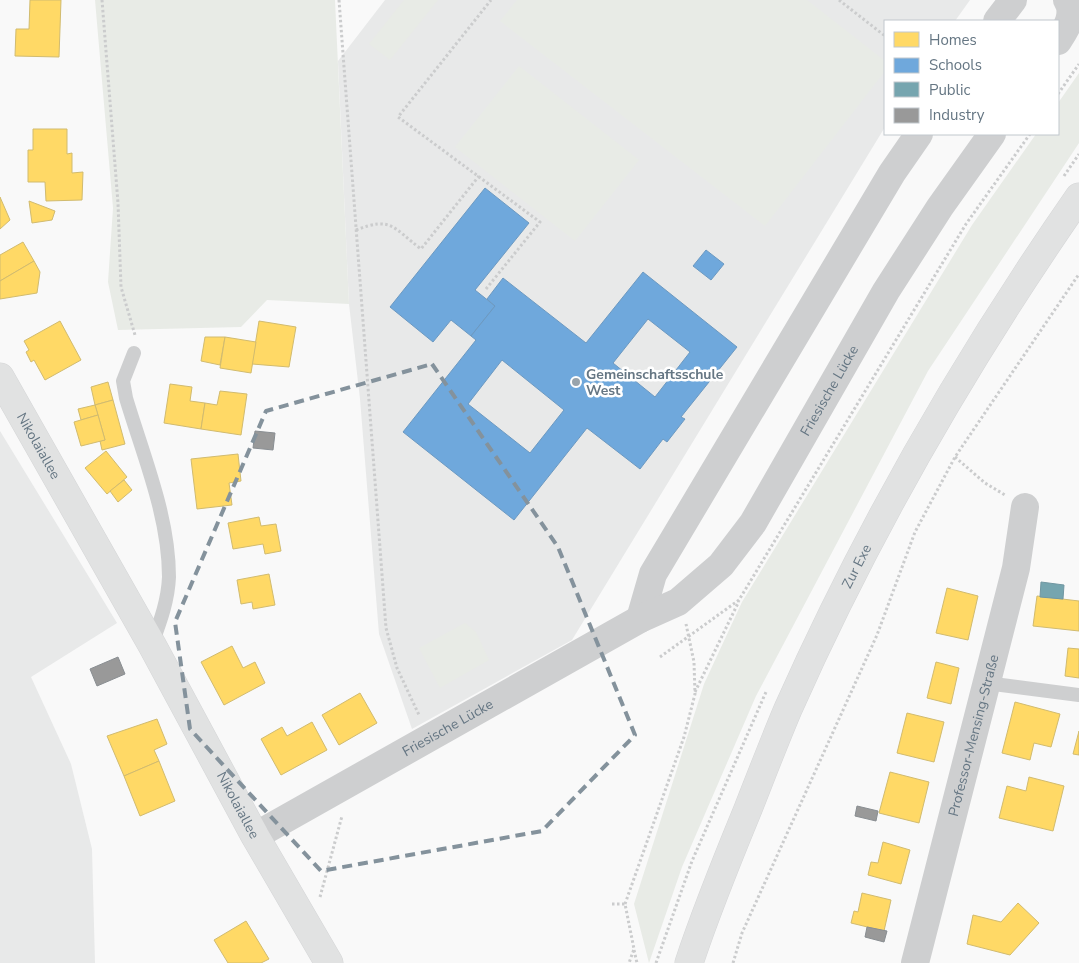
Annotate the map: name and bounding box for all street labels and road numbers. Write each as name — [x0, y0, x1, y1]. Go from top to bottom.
street label: Friesische Lücke — [796, 342, 863, 439]
street label: Nikolaiallee — [13, 409, 65, 482]
street label: Zur Exe — [837, 541, 876, 592]
street label: Professor-Mensing-Straße — [943, 652, 1003, 818]
street label: Friesische Lücke — [399, 694, 496, 761]
street label: Nikolaiallee — [212, 768, 264, 842]

